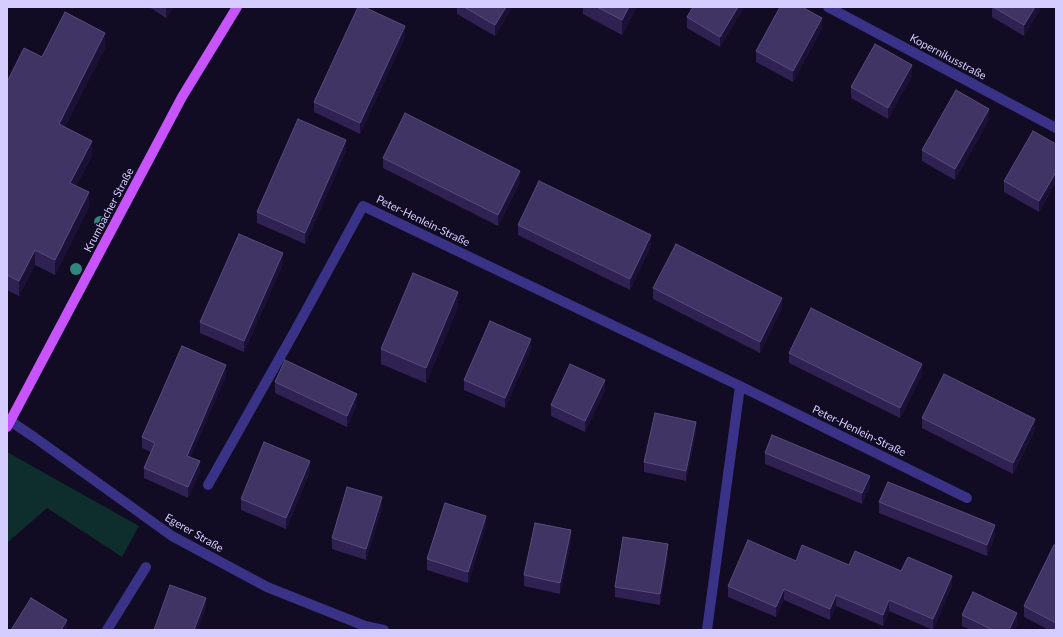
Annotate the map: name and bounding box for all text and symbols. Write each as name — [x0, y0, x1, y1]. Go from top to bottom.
street label: Kopernikusstraße — [908, 31, 988, 83]
street label: Krumbacher Straße — [81, 166, 137, 254]
street label: Peter-Henlein-Straße — [374, 193, 472, 249]
street label: Peter-Henlein-Straße — [810, 403, 908, 459]
street label: Egerer Straße — [162, 511, 226, 555]

